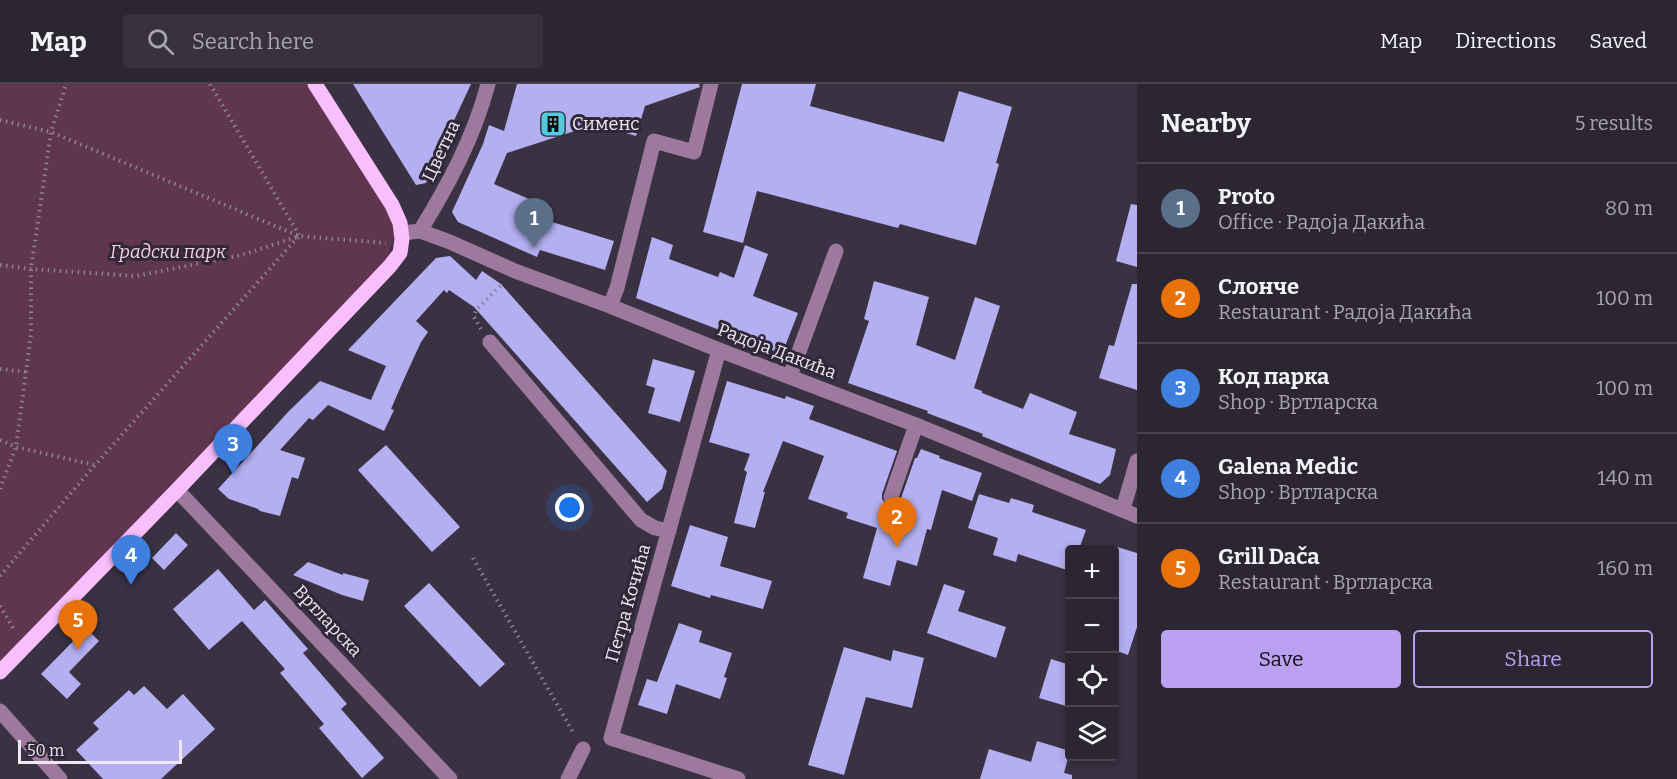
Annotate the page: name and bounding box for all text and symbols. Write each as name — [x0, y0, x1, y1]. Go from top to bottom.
search box — [123, 14, 543, 68]
text: Map — [30, 25, 87, 58]
icon: search — [144, 25, 177, 58]
text: Search here — [192, 28, 314, 55]
text: Map — [1380, 28, 1422, 54]
text: Directions — [1455, 28, 1556, 54]
text: Saved — [1589, 28, 1647, 54]
text: Nearby — [1161, 108, 1251, 139]
building icon: Сименс — [538, 109, 568, 139]
text: 5 results — [1575, 111, 1653, 135]
place label: Сименс — [572, 113, 640, 135]
street label: Цветна — [417, 117, 465, 185]
text: Proto — [1218, 183, 1275, 210]
text: 1 — [1176, 196, 1185, 220]
text: 80 m — [1605, 196, 1653, 220]
pin: 1 — [514, 198, 554, 248]
text: Office · Радоја Дакића — [1218, 210, 1425, 234]
park label: Градски парк — [110, 241, 227, 263]
text: Слонче — [1218, 273, 1299, 300]
text: 2 — [1175, 286, 1186, 310]
text: 100 m — [1596, 286, 1653, 310]
text: Restaurant · Радоја Дакића — [1218, 300, 1472, 324]
street label: Радоја Дакића — [715, 318, 840, 384]
text: Код парка — [1218, 363, 1329, 390]
text: 3 — [1175, 376, 1186, 400]
text: 100 m — [1596, 376, 1653, 400]
text: Shop · Вртларска — [1218, 390, 1378, 414]
pin: 3 — [214, 424, 252, 474]
text: Galena Medic — [1218, 453, 1358, 480]
text: 4 — [1174, 466, 1187, 490]
text: 140 m — [1597, 466, 1653, 490]
text: Shop · Вртларска — [1218, 480, 1378, 504]
your location — [555, 493, 584, 522]
pin: 2 — [878, 498, 916, 547]
pin: 4 — [112, 536, 150, 585]
street label: Петра Кочића — [601, 541, 655, 665]
text: Grill Dača — [1218, 543, 1319, 570]
map controls — [1065, 545, 1119, 761]
button: + — [1065, 545, 1119, 599]
text: 5 — [1175, 556, 1186, 580]
text: 160 m — [1597, 556, 1653, 580]
text: Restaurant · Вртларска — [1218, 570, 1433, 594]
street label: Вртларска — [289, 581, 367, 662]
button: − — [1065, 599, 1119, 653]
pin: 5 — [58, 600, 98, 650]
button: Save — [1161, 630, 1401, 688]
button: Share — [1413, 630, 1653, 688]
button: locate — [1065, 653, 1119, 707]
button: layers — [1065, 707, 1119, 761]
scale bar — [18, 737, 182, 764]
text: 50 m — [27, 741, 64, 760]

